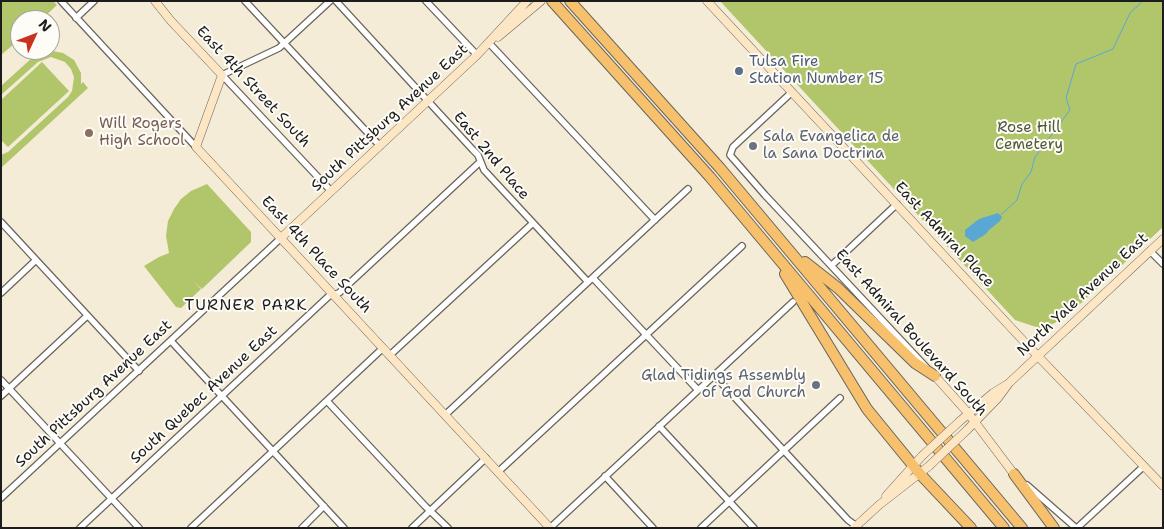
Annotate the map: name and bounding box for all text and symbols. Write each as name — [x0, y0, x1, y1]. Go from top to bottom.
north arrow — [10, 10, 60, 60]
text: N — [35, 15, 56, 36]
street label: East 4th Street South — [192, 23, 314, 151]
street label: South Pittsburg Avenue East — [308, 41, 472, 195]
place label: Tulsa Fire Station Number 15 — [749, 53, 883, 88]
marker: Tulsa Fire Station Number 15 — [733, 65, 745, 77]
street label: East 2nd Place — [449, 108, 533, 204]
place label: Will Rogers High School — [99, 115, 185, 150]
park label: Rose Hill Cemetery — [995, 119, 1063, 154]
marker: Will Rogers High School — [83, 127, 95, 139]
place label: Sala Evangelica de la Sana Doctrina — [763, 128, 900, 163]
marker: Sala Evangelica de la Sana Doctrina — [747, 140, 759, 152]
street label: East Admiral Place — [890, 179, 998, 291]
street label: East 4th Place South — [257, 193, 375, 317]
street label: North Yale Avenue East — [1014, 230, 1152, 360]
street label: East Admiral Boulevard South — [831, 246, 991, 420]
district label: TURNER PARK — [183, 296, 309, 316]
street label: South Pittsburg Avenue East — [12, 317, 176, 471]
street label: South Quebec Avenue East — [127, 322, 281, 468]
place label: Glad Tidings Assembly of God Church — [641, 367, 806, 402]
marker: Glad Tidings Assembly of God Church — [810, 379, 822, 391]

